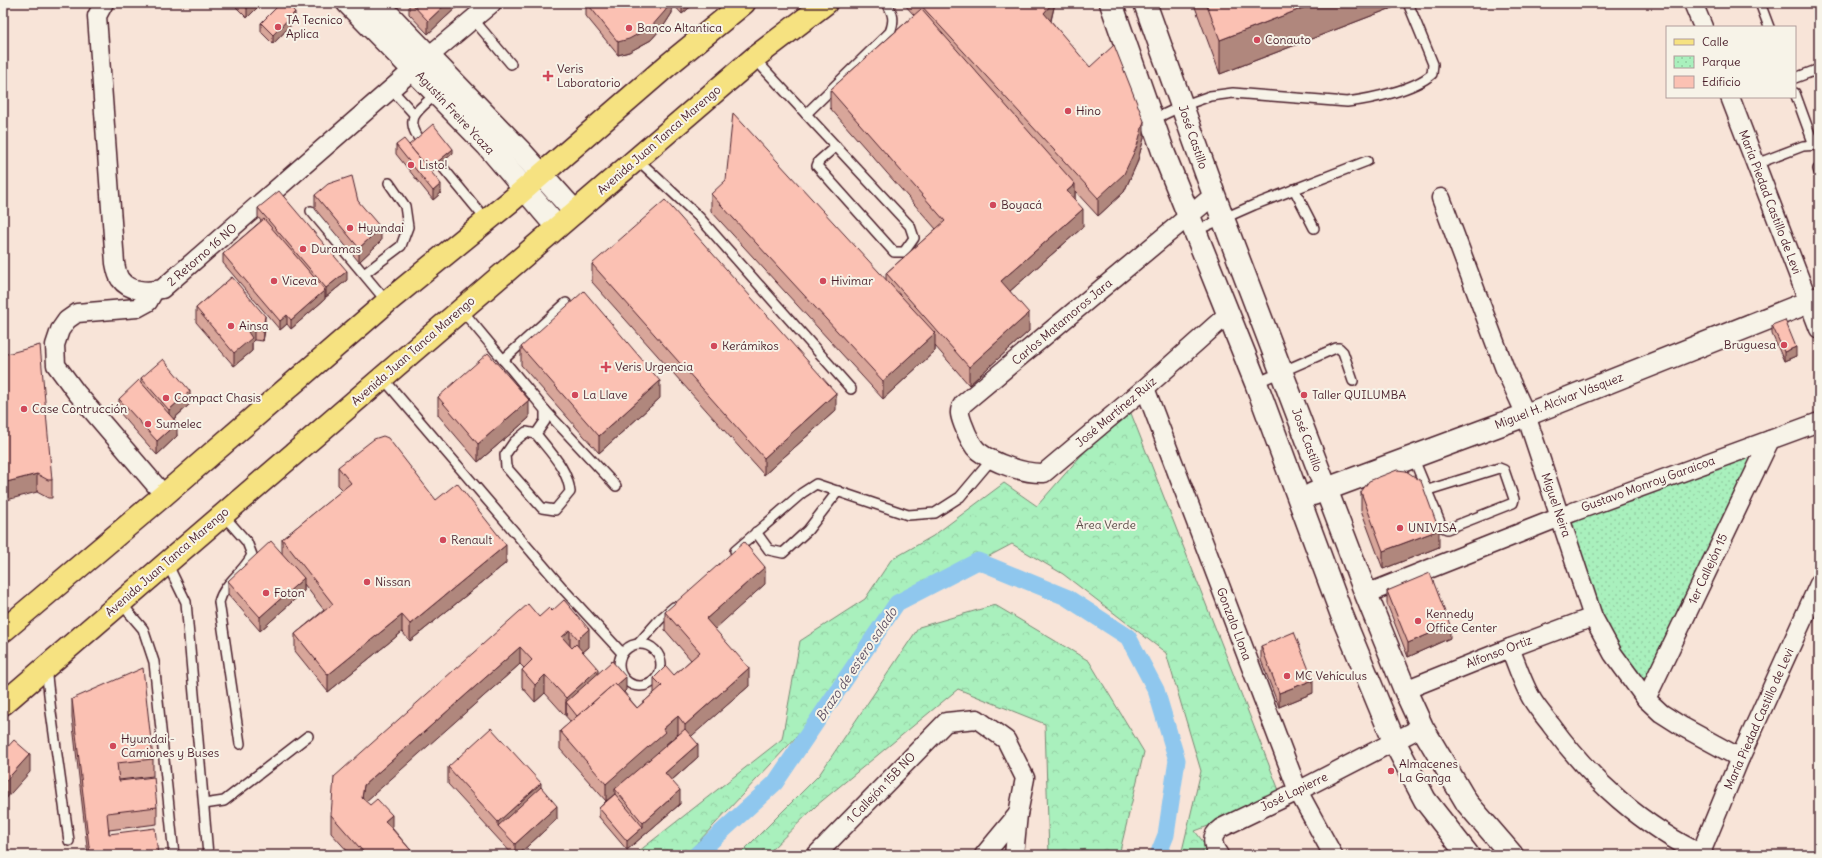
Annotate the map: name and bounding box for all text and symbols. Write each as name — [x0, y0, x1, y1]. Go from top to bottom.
place label: TA Tecnico Aplica — [286, 12, 343, 41]
place label: Banco Altantica — [637, 20, 722, 35]
marker: TA Tecnico Aplica — [273, 22, 283, 32]
marker: Banco Altantica — [624, 23, 634, 33]
legend — [1666, 26, 1796, 98]
place label: Conauto — [1265, 32, 1311, 47]
text: Calle — [1702, 34, 1729, 49]
marker: Conauto — [1252, 35, 1262, 45]
text: Parque — [1702, 54, 1741, 69]
place label: Veris Laboratorio — [557, 61, 621, 90]
street label: Agustín Freire Ycaza — [413, 68, 498, 158]
marker: Veris Laboratorio — [542, 70, 554, 82]
text: Edificio — [1702, 74, 1741, 89]
street label: Avenida Juan Tanca Marengo — [594, 82, 724, 197]
place label: Hino — [1076, 103, 1101, 118]
street label: José Castillo — [1176, 103, 1211, 171]
marker: Hino — [1063, 106, 1073, 116]
street label: María Piedad Castillo de Levi — [1736, 128, 1805, 276]
place label: Listo! — [419, 157, 447, 172]
marker: Listo! — [406, 160, 416, 170]
place label: Boyacá — [1001, 197, 1042, 212]
marker: Boyacá — [988, 200, 998, 210]
street label: 2 Retorno 16 NO — [164, 220, 240, 289]
place label: Hyundai — [358, 220, 404, 235]
marker: Hyundai — [345, 223, 355, 233]
place label: Duramas — [311, 241, 361, 256]
marker: Duramas — [298, 244, 308, 254]
place label: Viceva — [282, 273, 317, 288]
place label: Hivimar — [831, 273, 873, 288]
street label: Carlos Matamoros Jara — [1008, 275, 1115, 368]
marker: Viceva — [269, 276, 279, 286]
marker: Hivimar — [818, 276, 828, 286]
street label: Avenida Juan Tanca Marengo — [348, 293, 478, 408]
place label: Ainsa — [239, 318, 269, 333]
marker: Ainsa — [226, 321, 236, 331]
place label: Bruguesa — [1724, 337, 1776, 352]
place label: Kerámikos — [722, 338, 779, 353]
marker: Bruguesa — [1779, 340, 1789, 350]
marker: Kerámikos — [709, 341, 719, 351]
place label: Veris Urgencia — [615, 359, 693, 374]
marker: Veris Urgencia — [600, 361, 612, 373]
street label: Miguel H. Alcívar Vásquez — [1492, 369, 1626, 432]
street label: José Martínez Ruiz — [1072, 373, 1159, 450]
place label: La Llave — [583, 387, 628, 402]
place label: Taller QUILUMBA — [1312, 387, 1406, 402]
place label: Compact Chasis — [174, 390, 261, 405]
marker: La Llave — [570, 390, 580, 400]
marker: Taller QUILUMBA — [1299, 390, 1309, 400]
marker: Compact Chasis — [161, 393, 171, 403]
place label: Case Contrucción — [32, 401, 127, 416]
marker: Case Contrucción — [19, 404, 29, 414]
street label: José Castillo — [1289, 406, 1326, 474]
place label: Sumelec — [156, 416, 202, 431]
marker: Sumelec — [143, 419, 153, 429]
street label: Gustavo Monroy Garaicoa — [1579, 452, 1717, 515]
street label: Miguel Neira — [1538, 471, 1575, 539]
street label: Avenida Juan Tanca Marengo — [102, 504, 232, 619]
park label: Área Verde — [1076, 517, 1136, 532]
place label: UNIVISA — [1408, 520, 1457, 535]
marker: UNIVISA — [1395, 523, 1405, 533]
street label: 1er Callejón 15 — [1685, 531, 1731, 607]
place label: Renault — [451, 532, 492, 547]
marker: Renault — [438, 535, 448, 545]
place label: Nissan — [375, 574, 411, 589]
marker: Nissan — [362, 577, 372, 587]
place label: Foton — [274, 585, 305, 600]
street label: Gonzalo Llona — [1214, 585, 1255, 663]
marker: Foton — [261, 588, 271, 598]
water label: Brazo de estero salado — [812, 604, 901, 724]
place label: Kennedy Office Center — [1426, 606, 1497, 635]
marker: Kennedy Office Center — [1413, 616, 1423, 626]
street label: Alfonso Ortiz — [1464, 632, 1534, 671]
street label: María Piedad Castillo de Levi — [1721, 646, 1797, 792]
place label: MC Vehículus — [1295, 668, 1367, 683]
marker: MC Vehículus — [1282, 671, 1292, 681]
place label: Hyundai - Camiones y Buses — [121, 731, 219, 760]
marker: Hyundai - Camiones y Buses — [108, 741, 118, 751]
street label: 1 Callejón 15B NO — [843, 749, 918, 826]
place label: Almacenes La Ganga — [1399, 756, 1458, 785]
marker: Almacenes La Ganga — [1386, 766, 1396, 776]
street label: José Lapierre — [1258, 769, 1330, 814]

